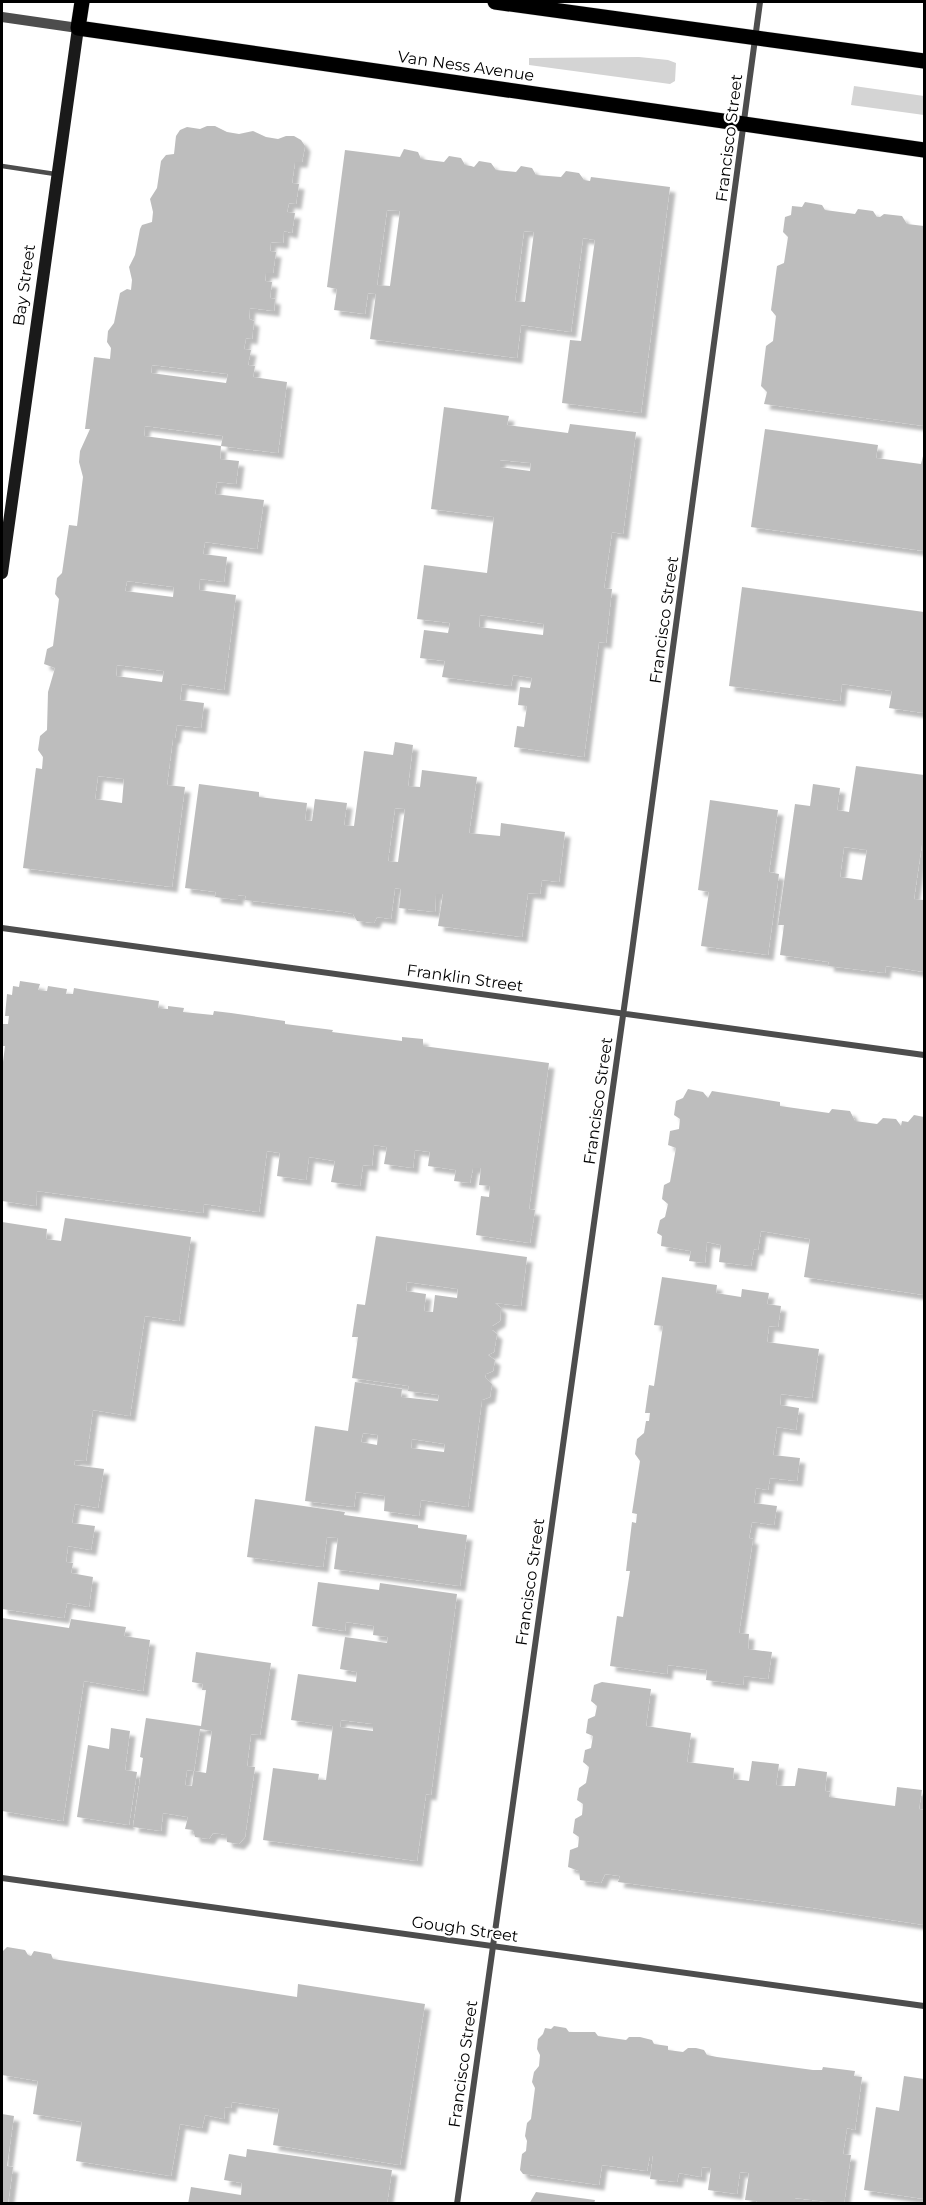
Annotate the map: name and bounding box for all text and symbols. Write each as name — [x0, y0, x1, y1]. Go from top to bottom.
street label: Van Ness Avenue — [397, 47, 535, 85]
street label: Francisco Street — [712, 73, 746, 203]
street label: Bay Street — [9, 242, 39, 327]
street label: Francisco Street — [646, 555, 682, 685]
street label: Franklin Street — [405, 960, 525, 996]
street label: Francisco Street — [580, 1036, 616, 1166]
street label: Francisco Street — [512, 1517, 548, 1647]
street label: Gough Street — [410, 1912, 520, 1946]
street label: Francisco Street — [445, 1999, 481, 2129]

